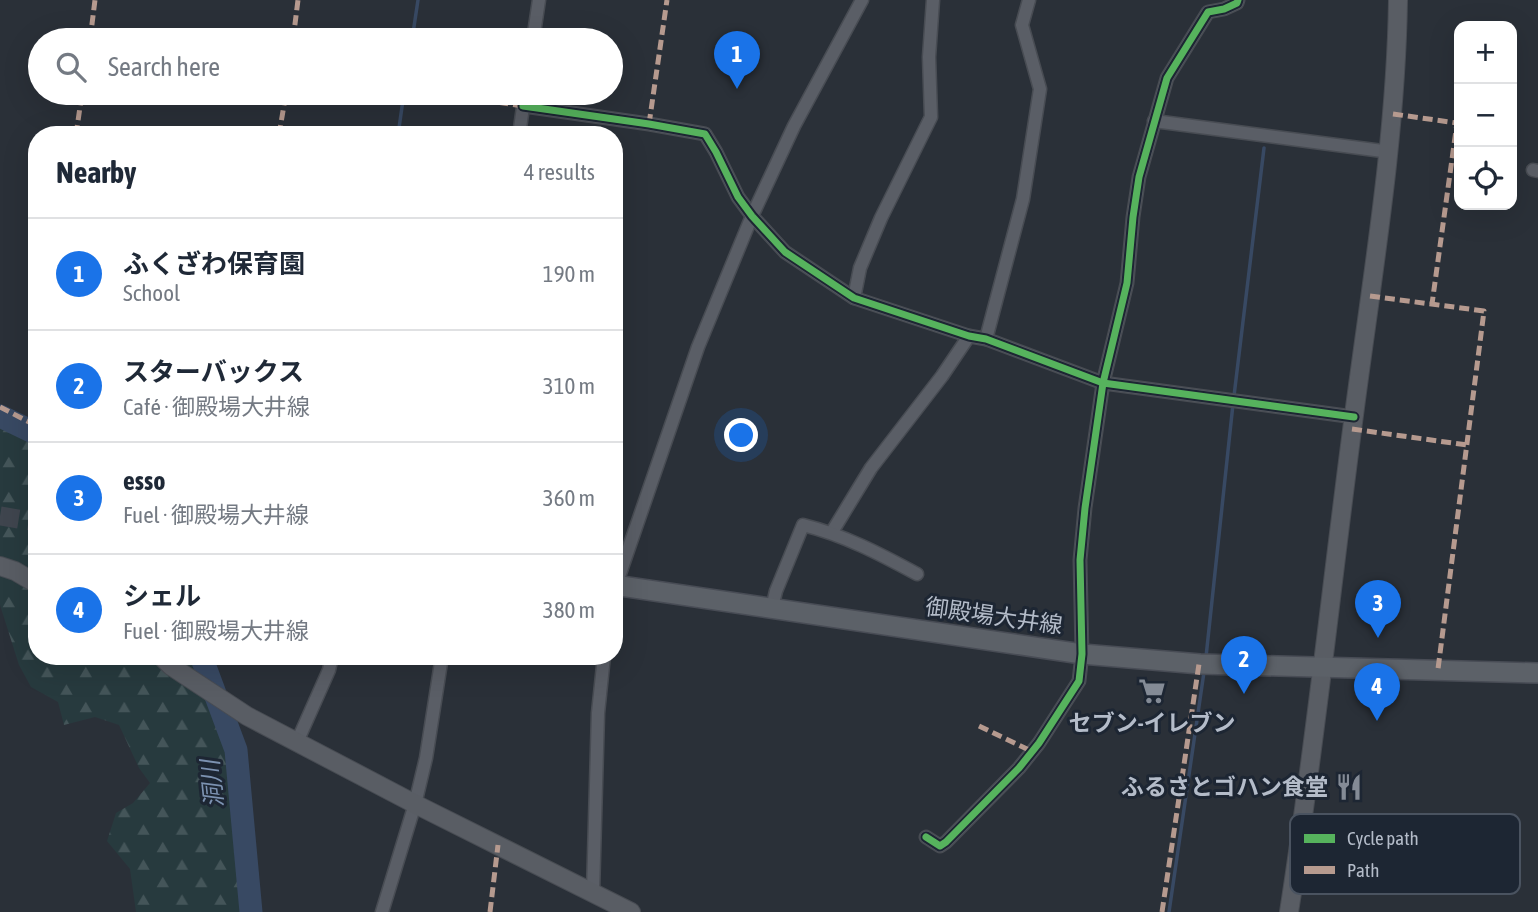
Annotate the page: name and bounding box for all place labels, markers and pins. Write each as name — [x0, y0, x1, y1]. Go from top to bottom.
pin: 1 — [714, 31, 760, 89]
pin: 3 — [1355, 580, 1401, 638]
pin: 2 — [1221, 636, 1267, 694]
pin: 4 — [1354, 663, 1400, 721]
supermarket icon: セブン-イレブン — [1137, 676, 1167, 706]
place label: セブン-イレブン — [1069, 710, 1235, 736]
restaurant icon: ふるさとゴハン食堂 — [1334, 772, 1364, 802]
place label: ふるさとゴハン食堂 — [1121, 774, 1328, 800]

